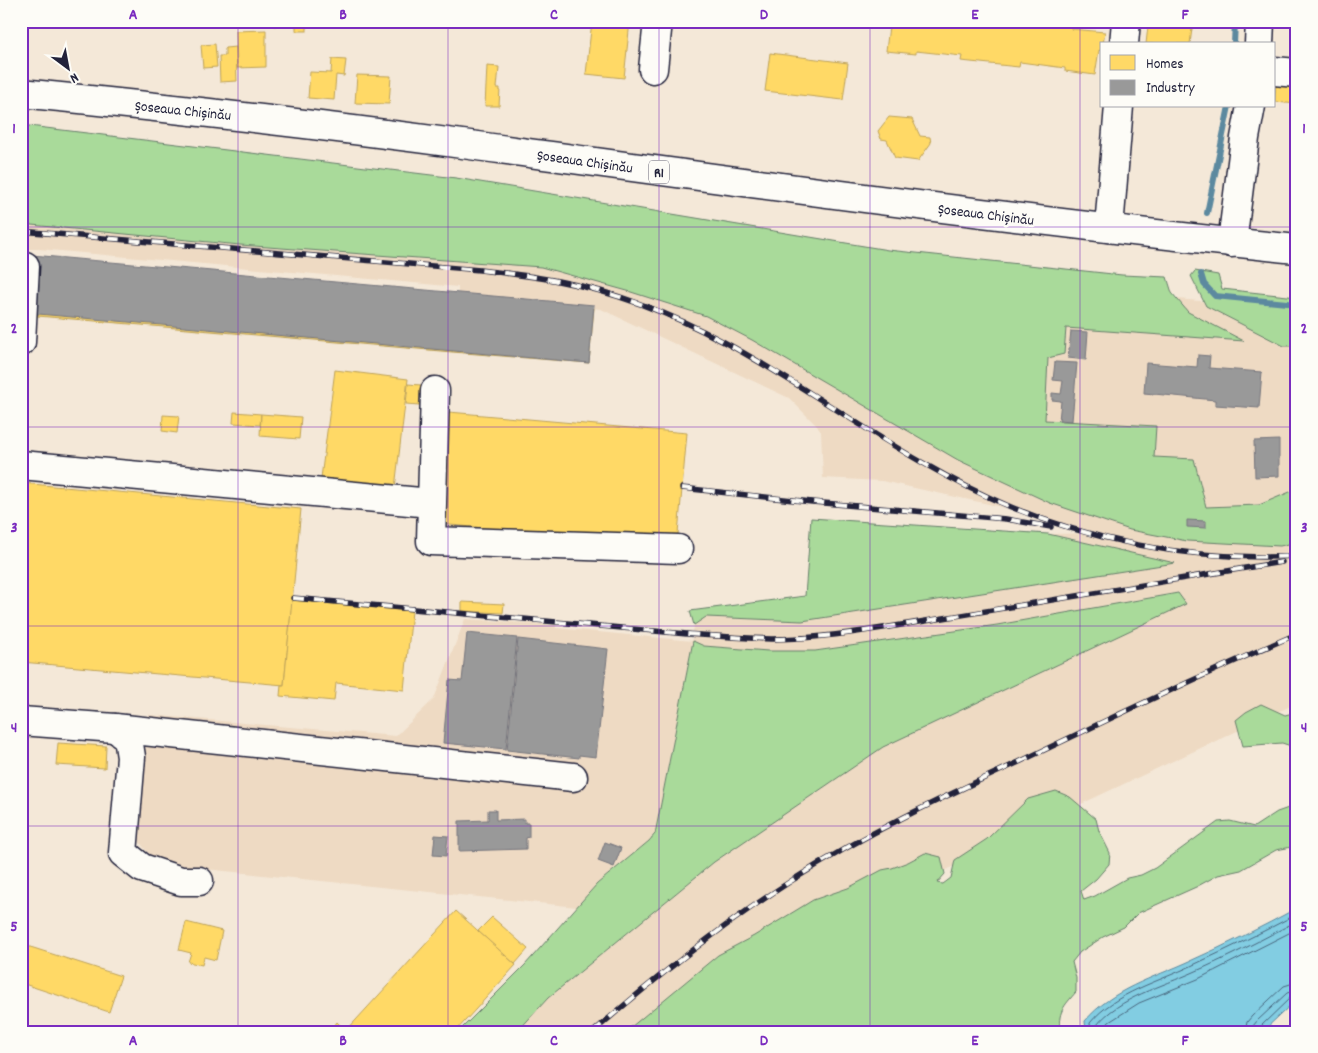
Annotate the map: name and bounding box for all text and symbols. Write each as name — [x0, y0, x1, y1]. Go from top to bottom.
text: A — [129, 4, 138, 27]
text: B — [339, 4, 347, 27]
text: C — [550, 4, 558, 27]
text: D — [760, 4, 769, 27]
text: E — [971, 4, 979, 27]
text: F — [1181, 4, 1189, 27]
north arrow — [42, 42, 92, 92]
legend — [1100, 42, 1276, 108]
text: Homes — [1146, 54, 1184, 76]
text: N — [66, 67, 82, 88]
text: Industry — [1146, 78, 1195, 100]
street label: Șoseaua Chișinău — [134, 96, 232, 128]
text: 1 — [12, 118, 16, 141]
text: 1 — [1302, 118, 1306, 141]
street label: Șoseaua Chișinău — [535, 145, 634, 181]
road number: R1 — [649, 160, 669, 183]
street label: Șoseaua Chișinău — [936, 199, 1035, 233]
text: 2 — [11, 318, 18, 341]
text: 2 — [1301, 318, 1308, 341]
text: 3 — [10, 517, 18, 540]
text: 3 — [1300, 517, 1308, 540]
text: 4 — [11, 717, 17, 740]
text: 4 — [1301, 717, 1307, 740]
text: 5 — [10, 916, 18, 939]
text: 5 — [1300, 916, 1308, 939]
text: A — [129, 1030, 138, 1053]
text: B — [339, 1030, 347, 1053]
text: C — [550, 1030, 558, 1053]
text: D — [760, 1030, 769, 1053]
text: E — [971, 1030, 979, 1053]
text: F — [1181, 1030, 1189, 1053]

